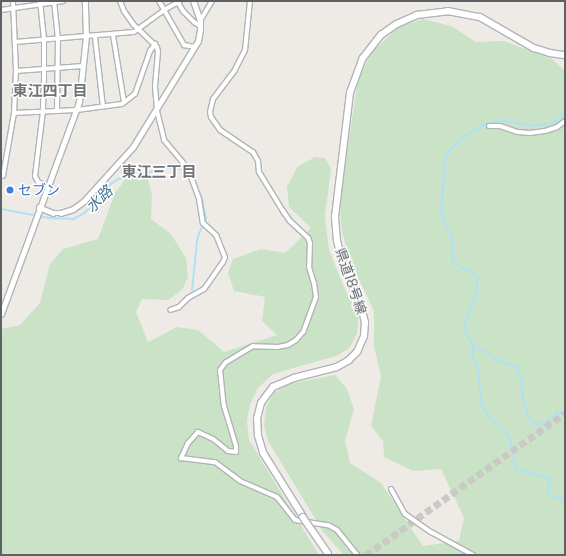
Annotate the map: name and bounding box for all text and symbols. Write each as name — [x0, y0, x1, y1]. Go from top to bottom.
district label: 東江四丁目 — [13, 82, 87, 100]
district label: 東江三丁目 — [122, 163, 196, 181]
place label: セブン — [18, 182, 60, 198]
water label: 水路 — [82, 182, 116, 216]
marker: セブン — [5, 185, 15, 195]
street label: 県道18号線 — [332, 245, 370, 317]

